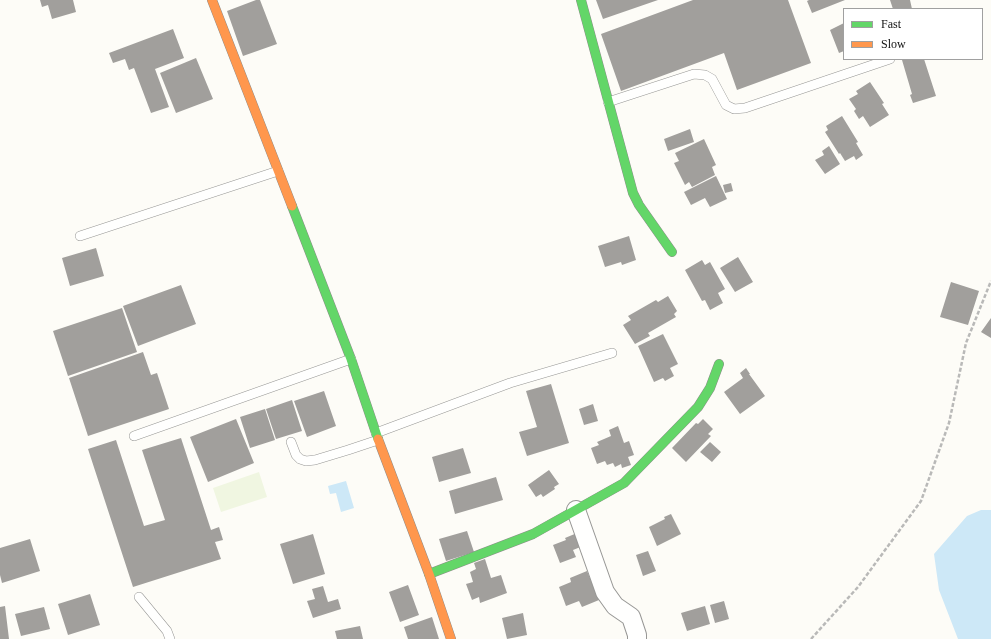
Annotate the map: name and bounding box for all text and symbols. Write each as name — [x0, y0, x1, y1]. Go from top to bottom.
legend — [843, 8, 983, 60]
text: Fast — [881, 17, 901, 31]
text: Slow — [881, 37, 906, 51]

